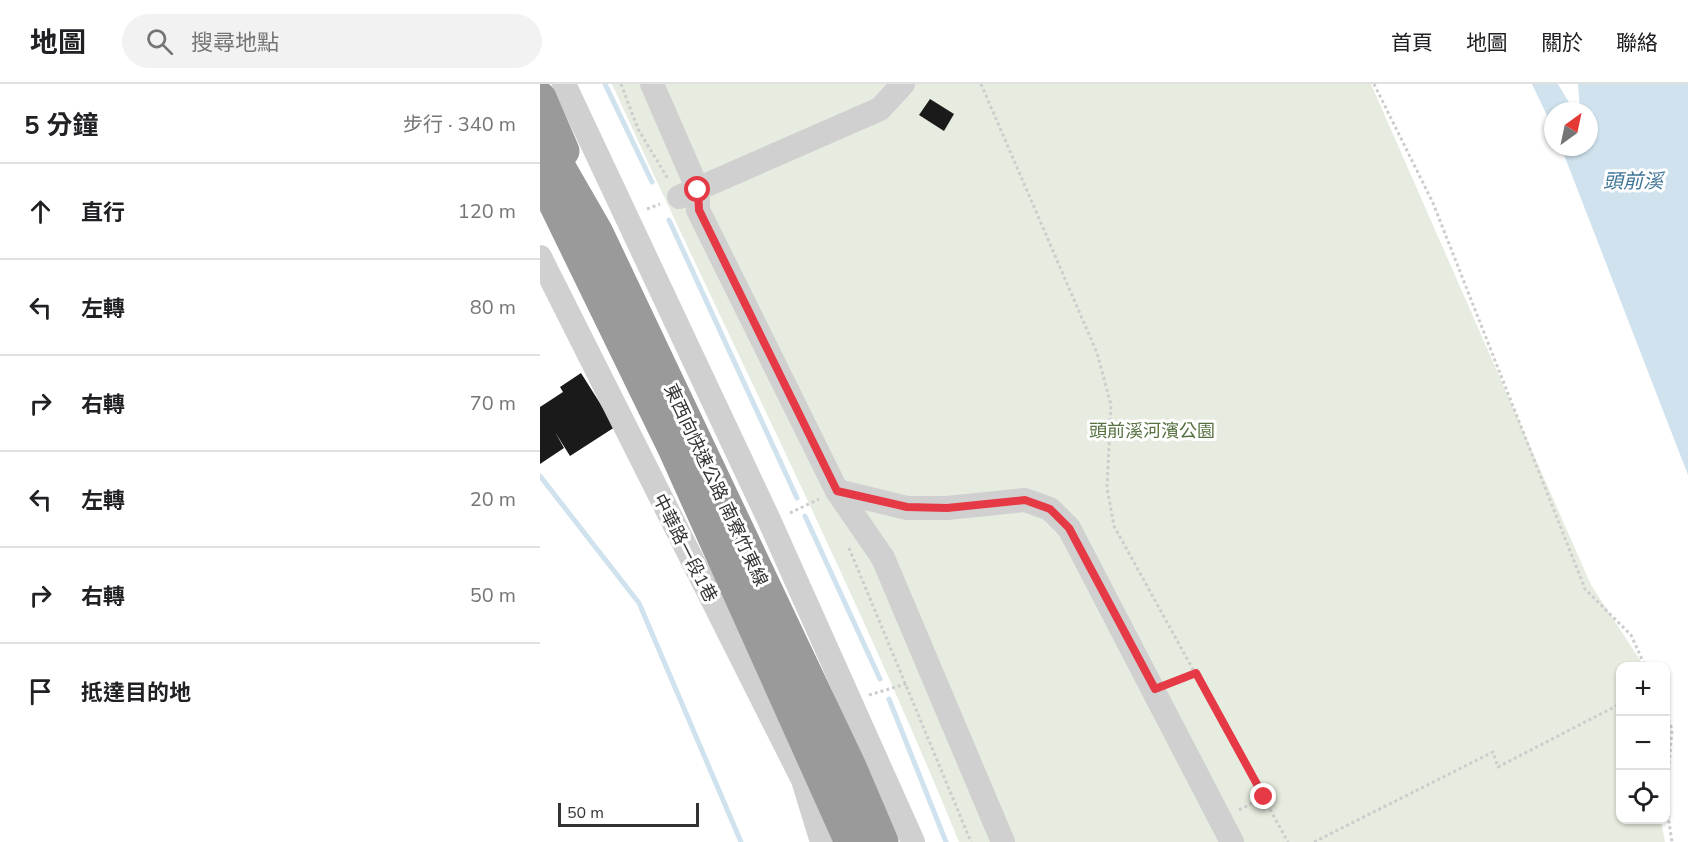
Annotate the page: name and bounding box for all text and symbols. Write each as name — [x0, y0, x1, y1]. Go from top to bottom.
search box — [122, 14, 542, 68]
text: 地圖 — [30, 24, 86, 62]
icon: search — [143, 25, 176, 58]
text: 搜尋地點 — [191, 28, 279, 58]
text: 首頁 — [1391, 29, 1433, 57]
text: 地圖 — [1466, 29, 1508, 57]
text: 關於 — [1541, 29, 1583, 57]
text: 聯絡 — [1616, 29, 1658, 57]
north arrow — [1544, 102, 1598, 156]
text: 5 分鐘 — [24, 108, 99, 143]
text: 步行 · 340 m — [403, 111, 516, 138]
water label: 頭前溪 — [1603, 168, 1666, 195]
route start — [684, 176, 710, 202]
icon: ahead — [24, 195, 57, 228]
text: 直行 — [81, 198, 125, 228]
text: 120 m — [458, 198, 516, 225]
icon: left — [24, 291, 57, 324]
text: 左轉 — [81, 294, 125, 324]
text: 80 m — [470, 294, 516, 321]
street label: 東西向快速公路 南寮竹東線 — [659, 380, 773, 590]
icon: right — [24, 387, 57, 420]
text: 右轉 — [81, 390, 125, 420]
text: 70 m — [470, 390, 516, 417]
park label: 頭前溪河濱公園 — [1089, 419, 1215, 443]
icon: left — [24, 483, 57, 516]
text: 左轉 — [81, 486, 125, 516]
text: 20 m — [470, 486, 516, 513]
street label: 中華路一段1巷 — [647, 490, 723, 606]
icon: right — [24, 579, 57, 612]
text: 右轉 — [81, 582, 125, 612]
text: 50 m — [470, 582, 516, 609]
map controls — [1616, 662, 1670, 824]
button: + — [1616, 662, 1670, 716]
icon: arrive — [24, 675, 57, 708]
text: 抵達目的地 — [81, 678, 191, 708]
button: − — [1616, 716, 1670, 770]
button: locate — [1616, 770, 1670, 824]
route end — [1250, 783, 1276, 809]
scale bar — [558, 800, 699, 828]
text: 50 m — [567, 802, 604, 824]

